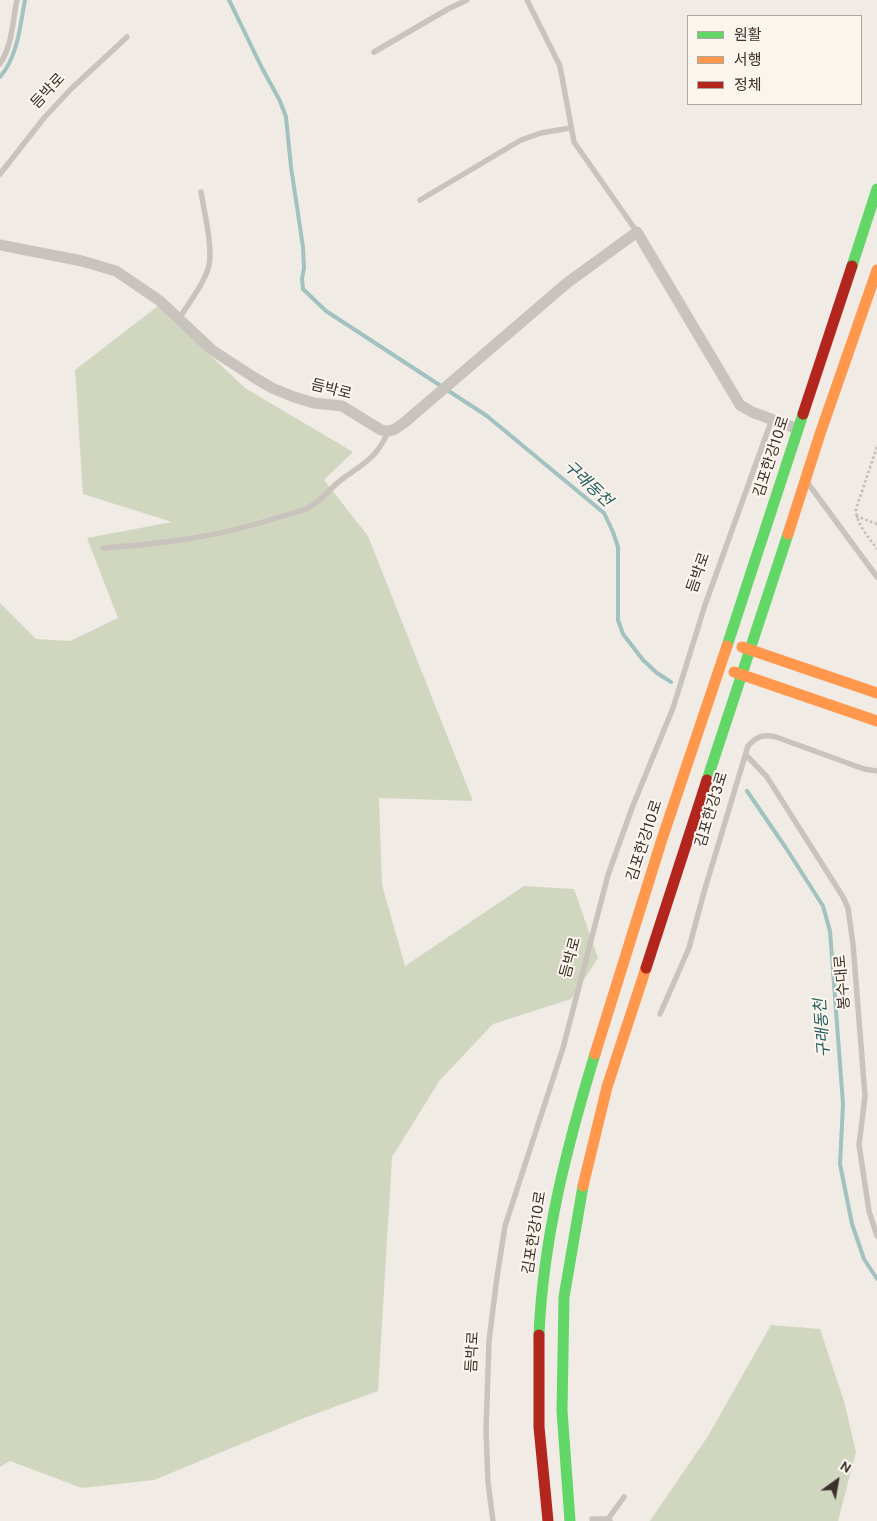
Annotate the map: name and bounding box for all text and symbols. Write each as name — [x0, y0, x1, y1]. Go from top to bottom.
legend — [687, 15, 862, 105]
text: 원활 — [734, 27, 762, 46]
text: 서행 — [734, 52, 762, 71]
street label: 듬박로 — [28, 71, 70, 113]
text: 정체 — [734, 77, 762, 96]
street label: 듬박로 — [309, 377, 353, 405]
street label: 김포한강10로 — [751, 414, 795, 500]
water label: 구래동천 — [559, 458, 615, 512]
street label: 듬박로 — [685, 550, 715, 596]
street label: 김포한강3로 — [693, 770, 733, 850]
street label: 김포한강10로 — [624, 798, 668, 884]
street label: 듬박로 — [558, 936, 586, 980]
street label: 봉수대로 — [833, 954, 855, 1010]
water label: 구래동천 — [812, 998, 836, 1058]
street label: 김포한강10로 — [521, 1190, 551, 1276]
street label: 듬박로 — [464, 1331, 484, 1373]
north arrow — [812, 1456, 862, 1506]
text: N — [836, 1458, 854, 1478]

